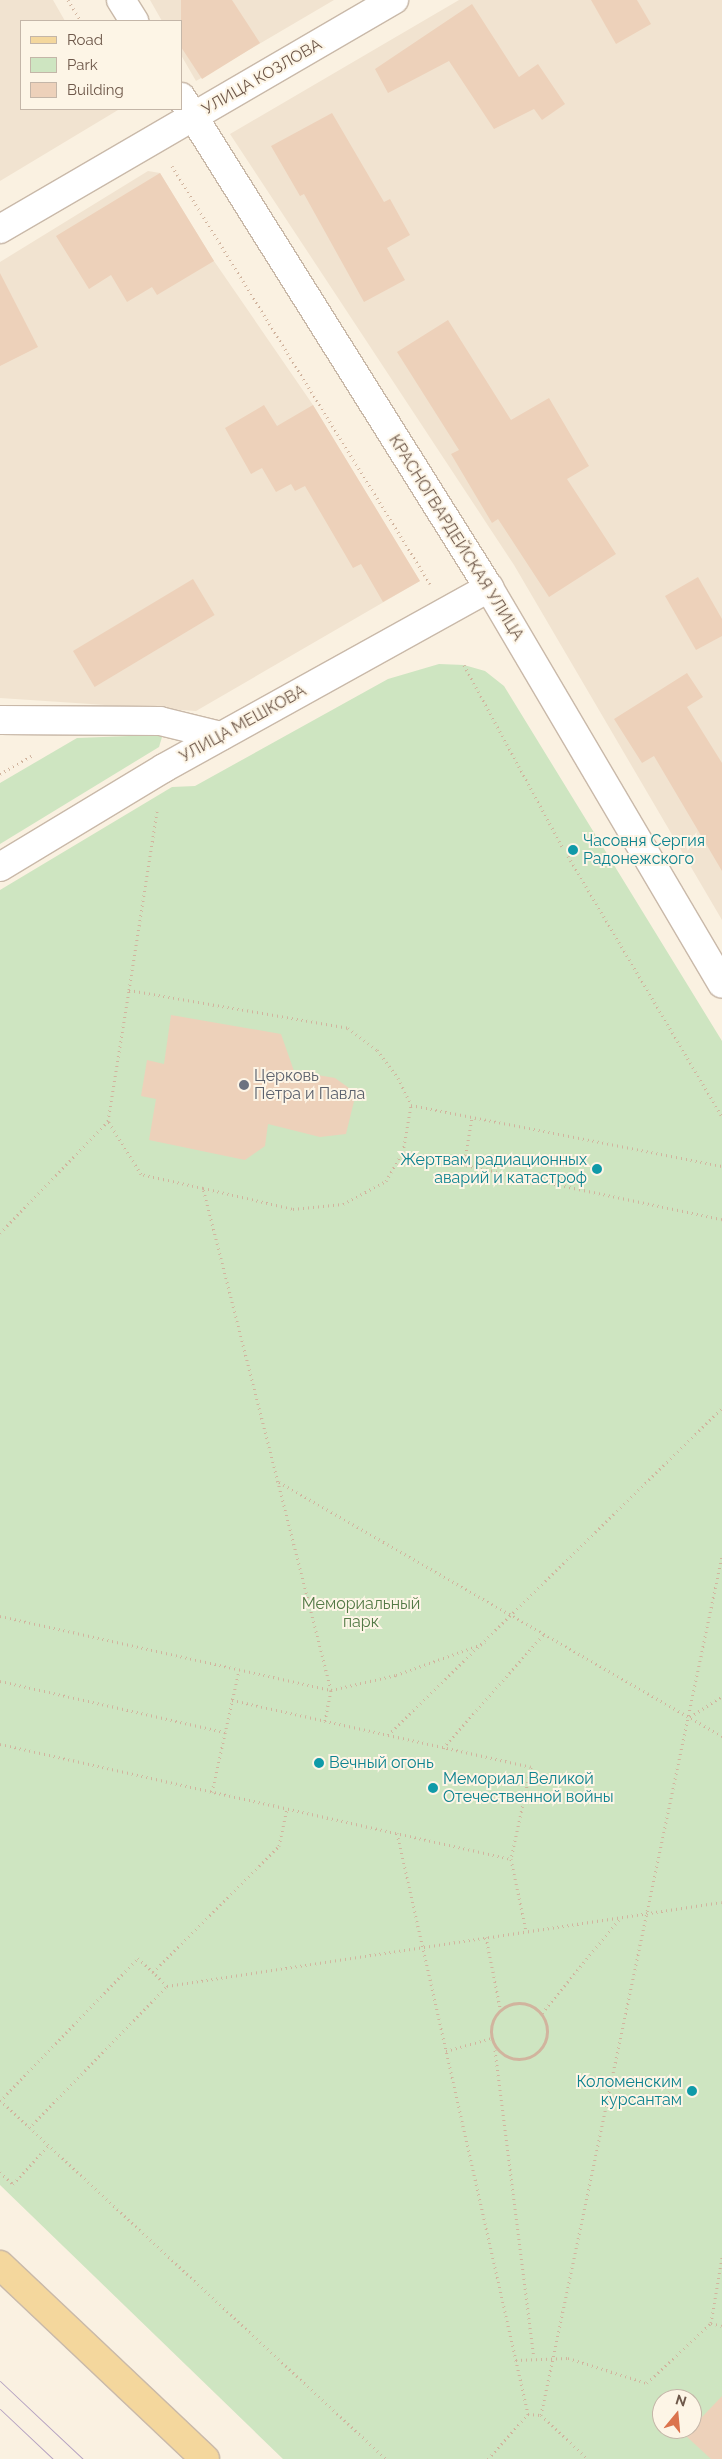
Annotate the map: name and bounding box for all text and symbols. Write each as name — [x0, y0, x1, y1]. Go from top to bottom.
legend — [20, 20, 182, 110]
text: Road — [67, 31, 103, 49]
street label: УЛИЦА КОЗЛОВА — [199, 35, 325, 119]
text: Park — [67, 56, 98, 74]
text: Building — [67, 81, 124, 99]
street label: КРАСНОГВАРДЕЙСКАЯ УЛИЦА — [384, 431, 528, 645]
street label: УЛИЦА МЕШКОВА — [176, 681, 310, 767]
place label: Часовня Сергия Радонежского — [583, 831, 705, 869]
marker: Часовня Сергия Радонежского — [567, 844, 579, 856]
place label: Церковь Петра и Павла — [254, 1066, 365, 1104]
marker: Церковь Петра и Павла — [238, 1079, 250, 1091]
place label: Жертвам радиационных аварий и катастроф — [400, 1150, 587, 1188]
marker: Жертвам радиационных аварий и катастроф — [591, 1163, 603, 1175]
park label: Мемориальный парк — [302, 1594, 420, 1632]
place label: Вечный огонь — [329, 1753, 434, 1773]
marker: Вечный огонь — [313, 1757, 325, 1769]
place label: Мемориал Великой Отечественной войны — [443, 1769, 614, 1807]
marker: Мемориал Великой Отечественной войны — [427, 1782, 439, 1794]
place label: Коломенским курсантам — [576, 2072, 682, 2110]
marker: Коломенским курсантам — [686, 2085, 698, 2097]
north arrow — [652, 2389, 702, 2439]
text: N — [674, 2391, 689, 2410]

